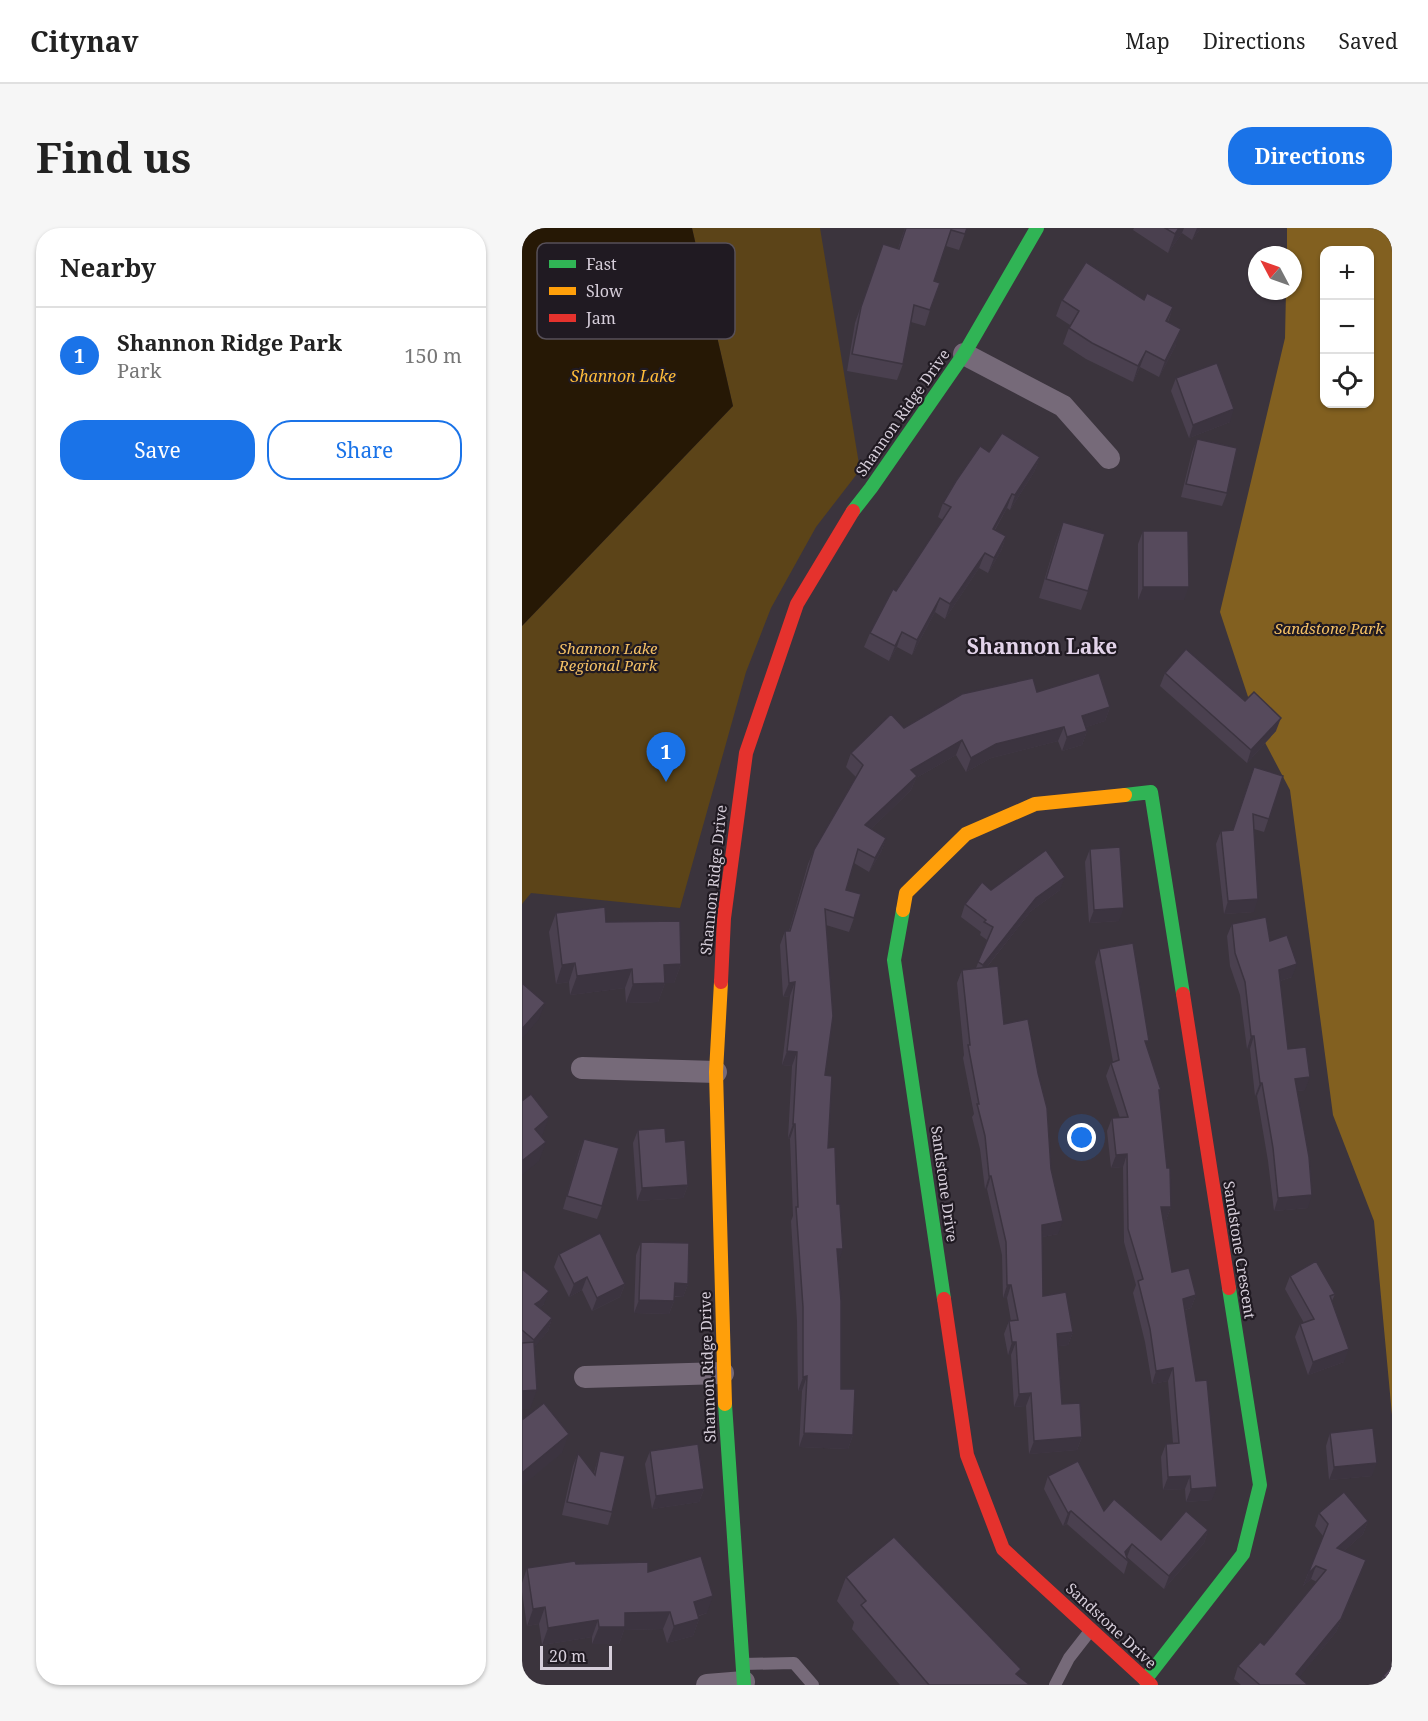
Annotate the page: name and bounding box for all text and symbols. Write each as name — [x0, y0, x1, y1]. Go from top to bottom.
text: Citynav — [30, 22, 139, 60]
text: Map — [1125, 27, 1170, 55]
text: Directions — [1203, 27, 1305, 55]
text: Saved — [1338, 27, 1398, 55]
button: Directions — [1228, 127, 1392, 185]
text: Find us — [36, 128, 191, 185]
legend — [537, 243, 735, 339]
north arrow — [1248, 246, 1302, 300]
map controls — [1320, 246, 1374, 408]
button: + — [1320, 246, 1374, 300]
text: Nearby — [60, 249, 156, 285]
text: Fast — [586, 253, 617, 275]
text: Slow — [586, 280, 623, 302]
button: − — [1320, 300, 1374, 354]
text: Jam — [585, 307, 616, 329]
text: Shannon Ridge Park — [117, 327, 342, 357]
text: 1 — [74, 342, 85, 369]
text: 150 m — [404, 342, 462, 369]
street label: Shannon Ridge Drive — [851, 345, 954, 480]
button: locate — [1320, 354, 1374, 408]
text: Park — [117, 357, 161, 384]
water label: Shannon Lake — [570, 365, 676, 387]
button: Save — [60, 420, 255, 480]
button: Share — [267, 420, 462, 480]
park label: Sandstone Park — [1274, 618, 1384, 638]
district label: Shannon Lake — [967, 632, 1117, 660]
park label: Shannon Lake Regional Park — [558, 638, 658, 675]
pin: 1 — [646, 732, 686, 782]
street label: Shannon Ridge Drive — [695, 804, 731, 956]
your location — [1067, 1123, 1096, 1152]
street label: Sandstone Drive — [927, 1124, 963, 1243]
street label: Sandstone Crescent — [1219, 1180, 1261, 1320]
street label: Shannon Ridge Drive — [694, 1291, 720, 1443]
street label: Sandstone Drive — [1062, 1578, 1161, 1673]
scale bar — [540, 1643, 612, 1670]
text: 20 m — [549, 1645, 586, 1667]

